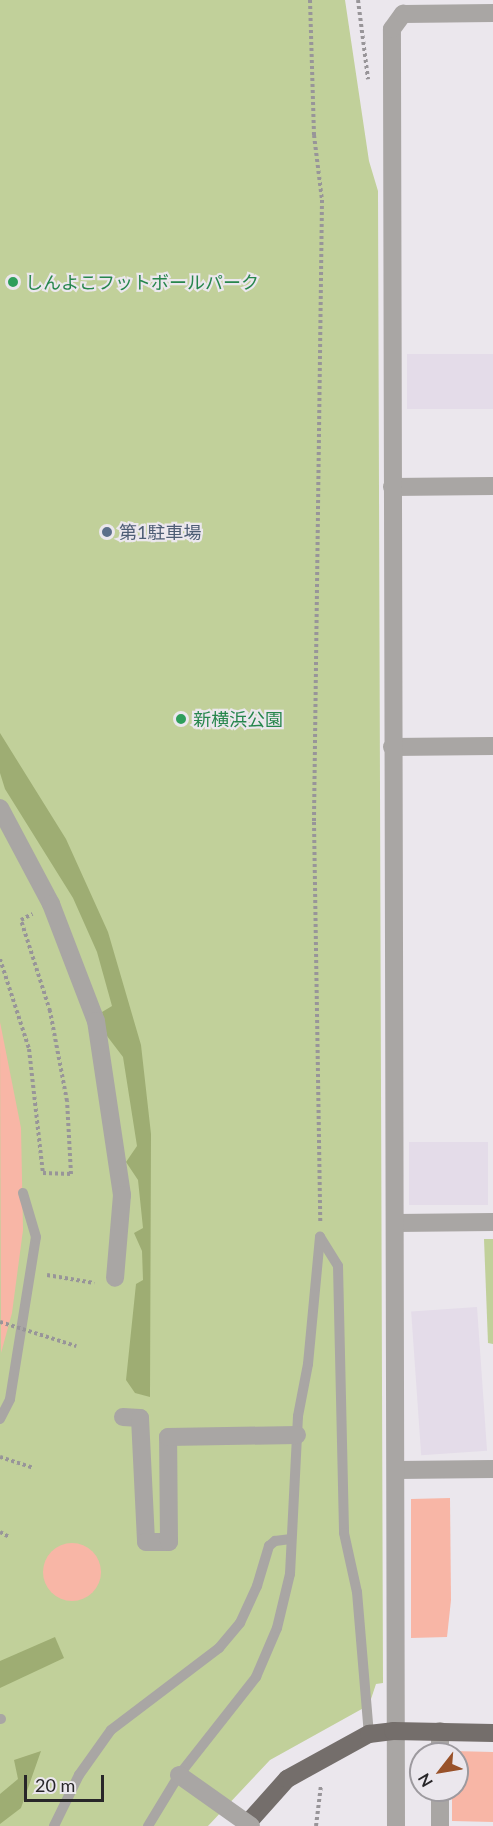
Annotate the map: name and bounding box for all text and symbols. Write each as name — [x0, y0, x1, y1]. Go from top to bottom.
place label: しんよこフットボールパーク — [25, 271, 259, 293]
marker: しんよこフットボールパーク — [6, 275, 20, 289]
place label: 第1駐車場 — [119, 521, 201, 543]
marker: 第1駐車場 — [100, 525, 114, 539]
place label: 新横浜公園 — [193, 708, 283, 730]
marker: 新横浜公園 — [174, 712, 188, 726]
north arrow — [409, 1742, 469, 1802]
scale bar — [27, 1763, 106, 1801]
text: N — [414, 1770, 436, 1791]
text: 20 m — [35, 1774, 75, 1796]

